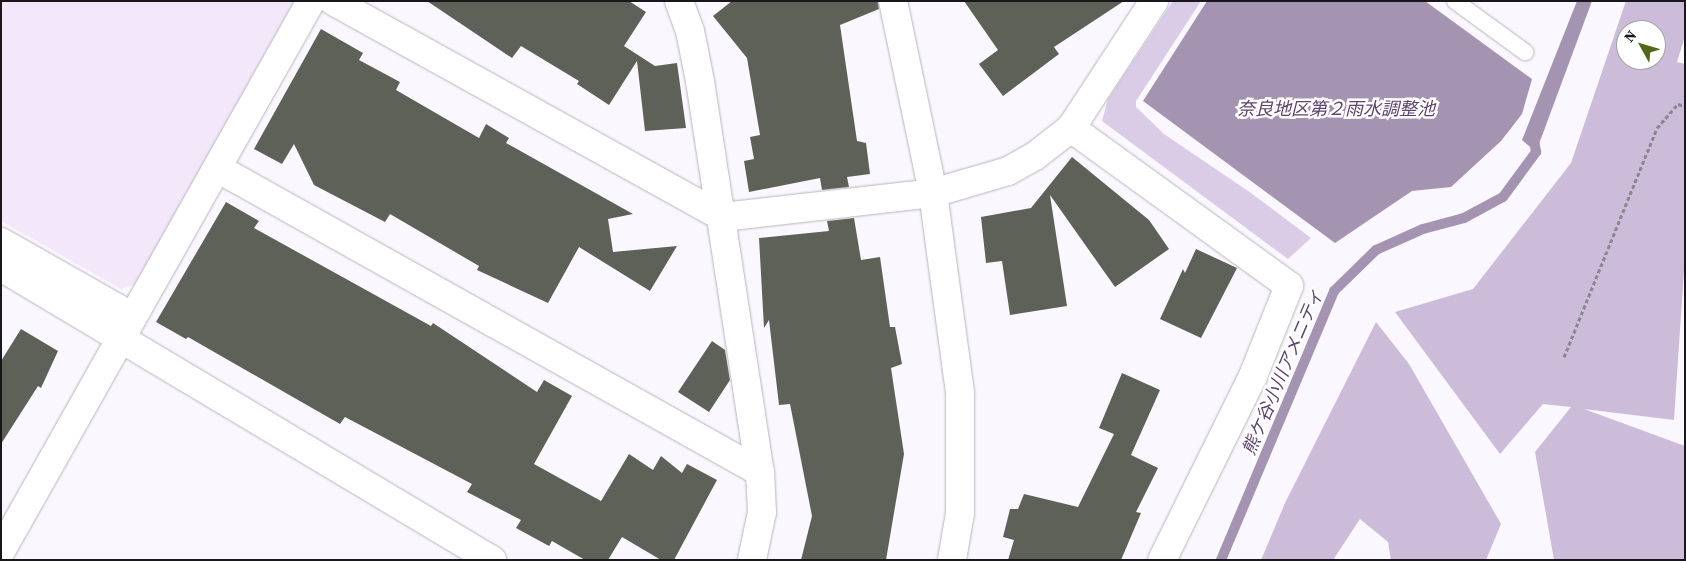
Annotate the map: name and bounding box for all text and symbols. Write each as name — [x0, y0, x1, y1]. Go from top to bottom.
north arrow — [1616, 20, 1666, 70]
text: N — [1619, 26, 1641, 46]
water label: 奈良地区第２雨水調整池 — [1237, 98, 1435, 120]
water label: 熊ケ谷小川アメニティ — [1238, 285, 1328, 459]

